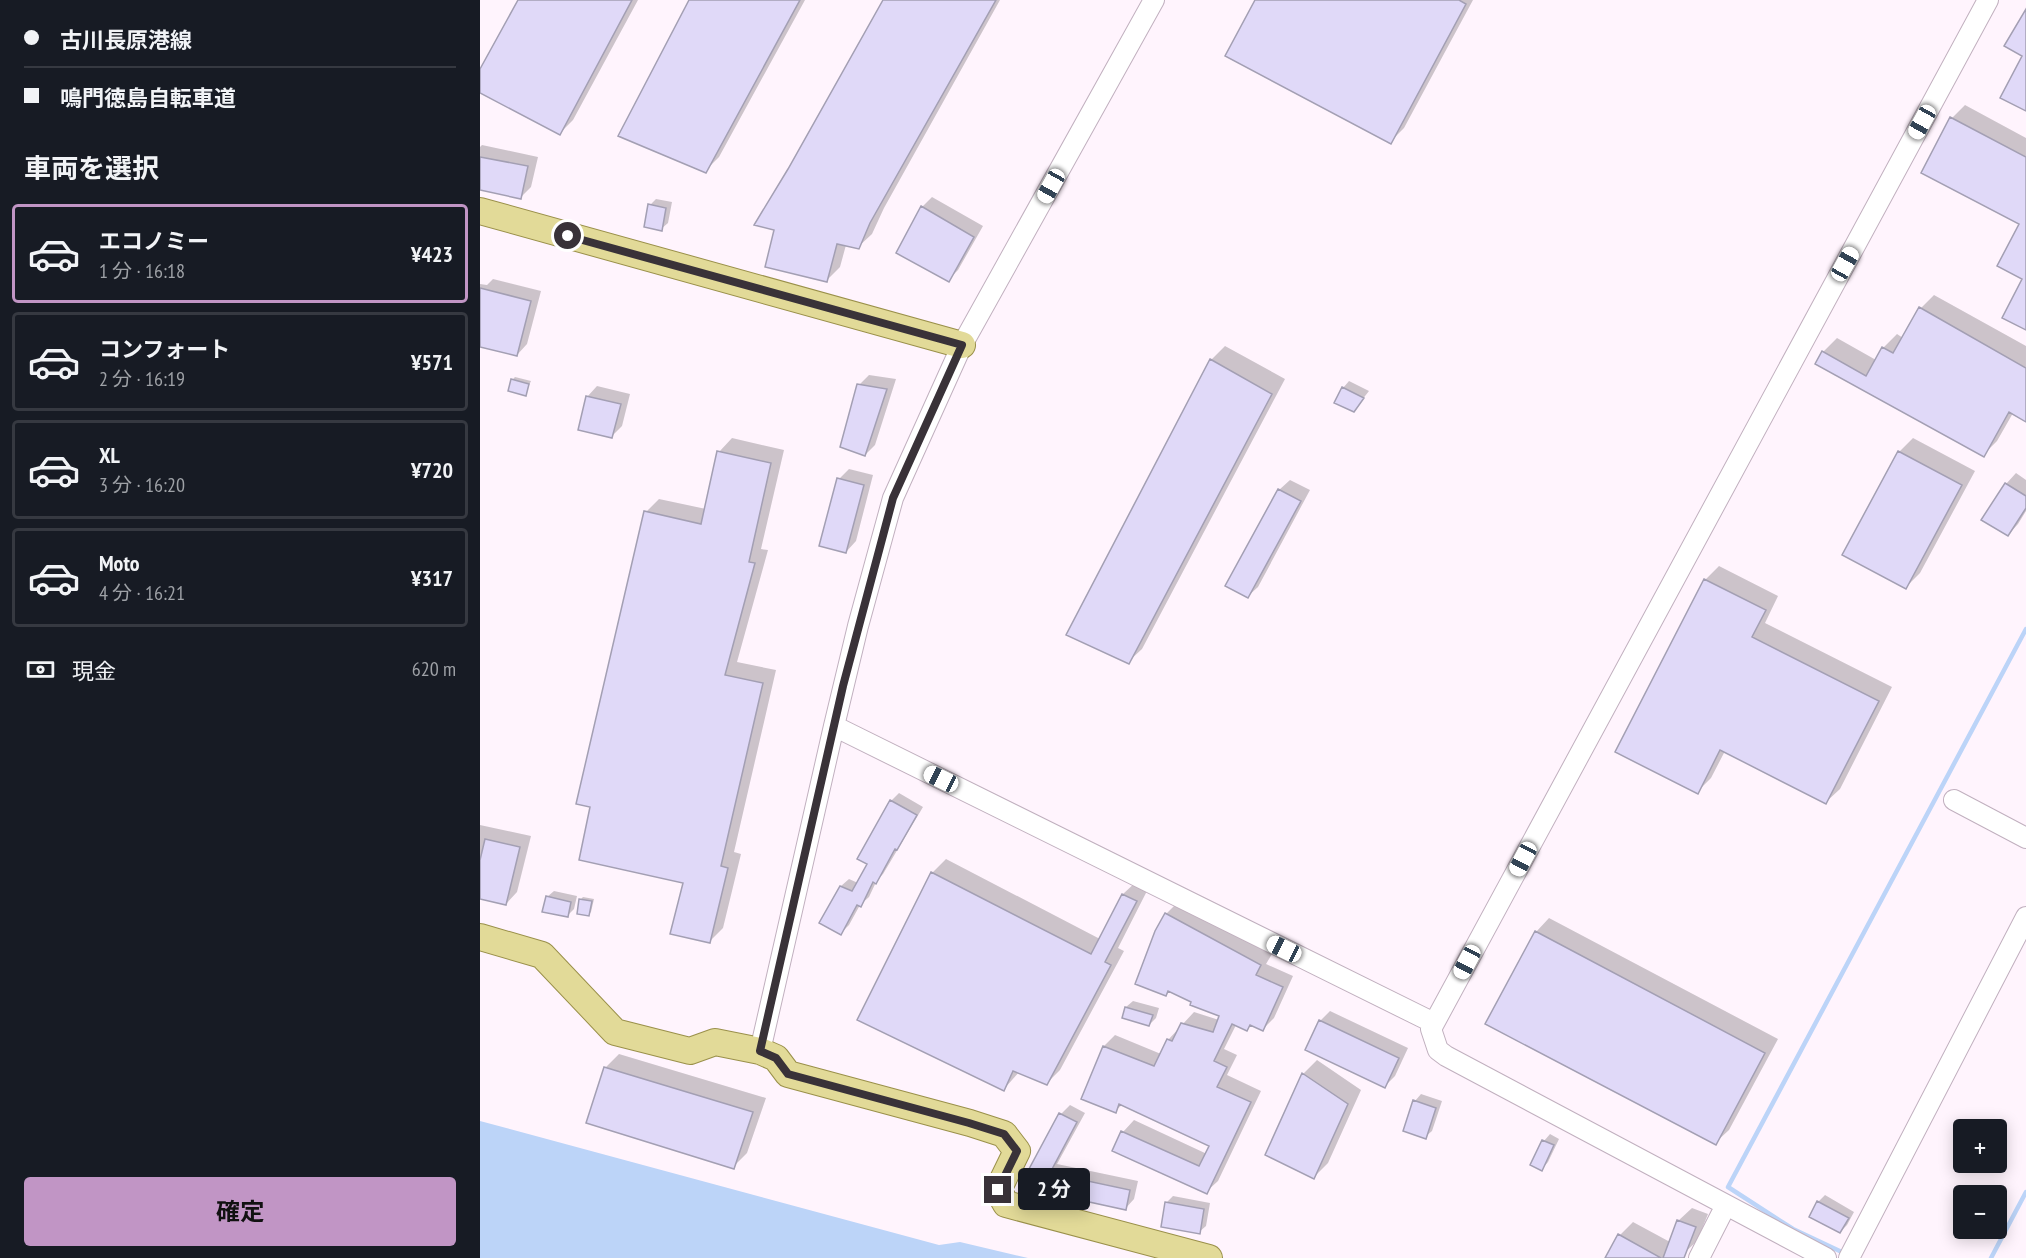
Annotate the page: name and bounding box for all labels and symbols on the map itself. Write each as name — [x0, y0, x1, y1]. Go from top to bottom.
car — [1905, 102, 1939, 142]
car — [1034, 166, 1068, 206]
route start — [554, 222, 581, 249]
car — [1828, 244, 1862, 284]
car — [921, 763, 961, 795]
car — [1507, 839, 1539, 879]
car — [1264, 933, 1304, 965]
car — [1451, 942, 1483, 982]
callout: 2 分 — [1019, 1169, 1091, 1211]
route end — [984, 1176, 1011, 1203]

